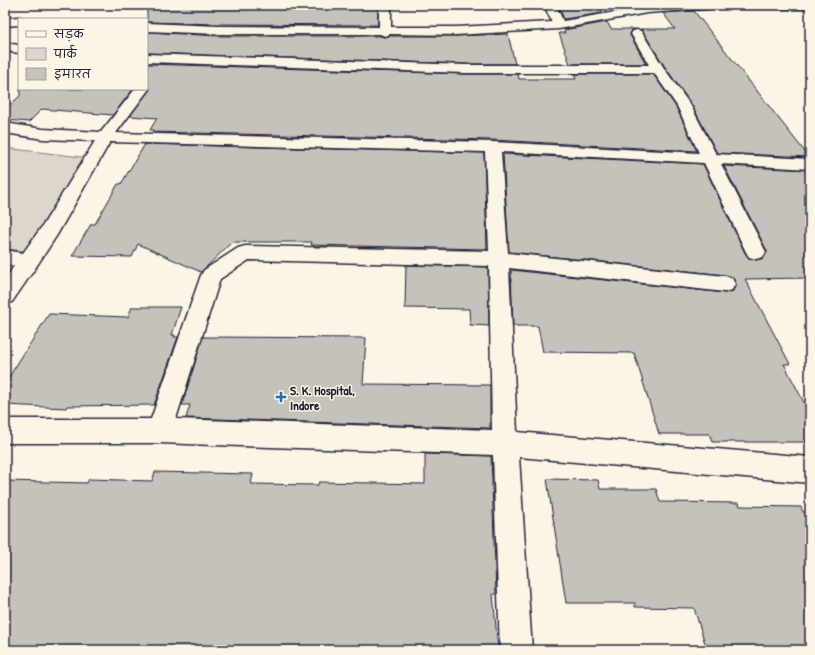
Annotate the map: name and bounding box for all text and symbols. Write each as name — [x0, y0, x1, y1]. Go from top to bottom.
legend — [18, 18, 148, 90]
text: सड़क — [53, 25, 85, 42]
text: पार्क — [53, 44, 78, 62]
text: इमारत — [54, 65, 92, 82]
place label: S. K. Hospital, Indore — [290, 381, 355, 414]
marker: S. K. Hospital, Indore — [275, 391, 287, 403]

